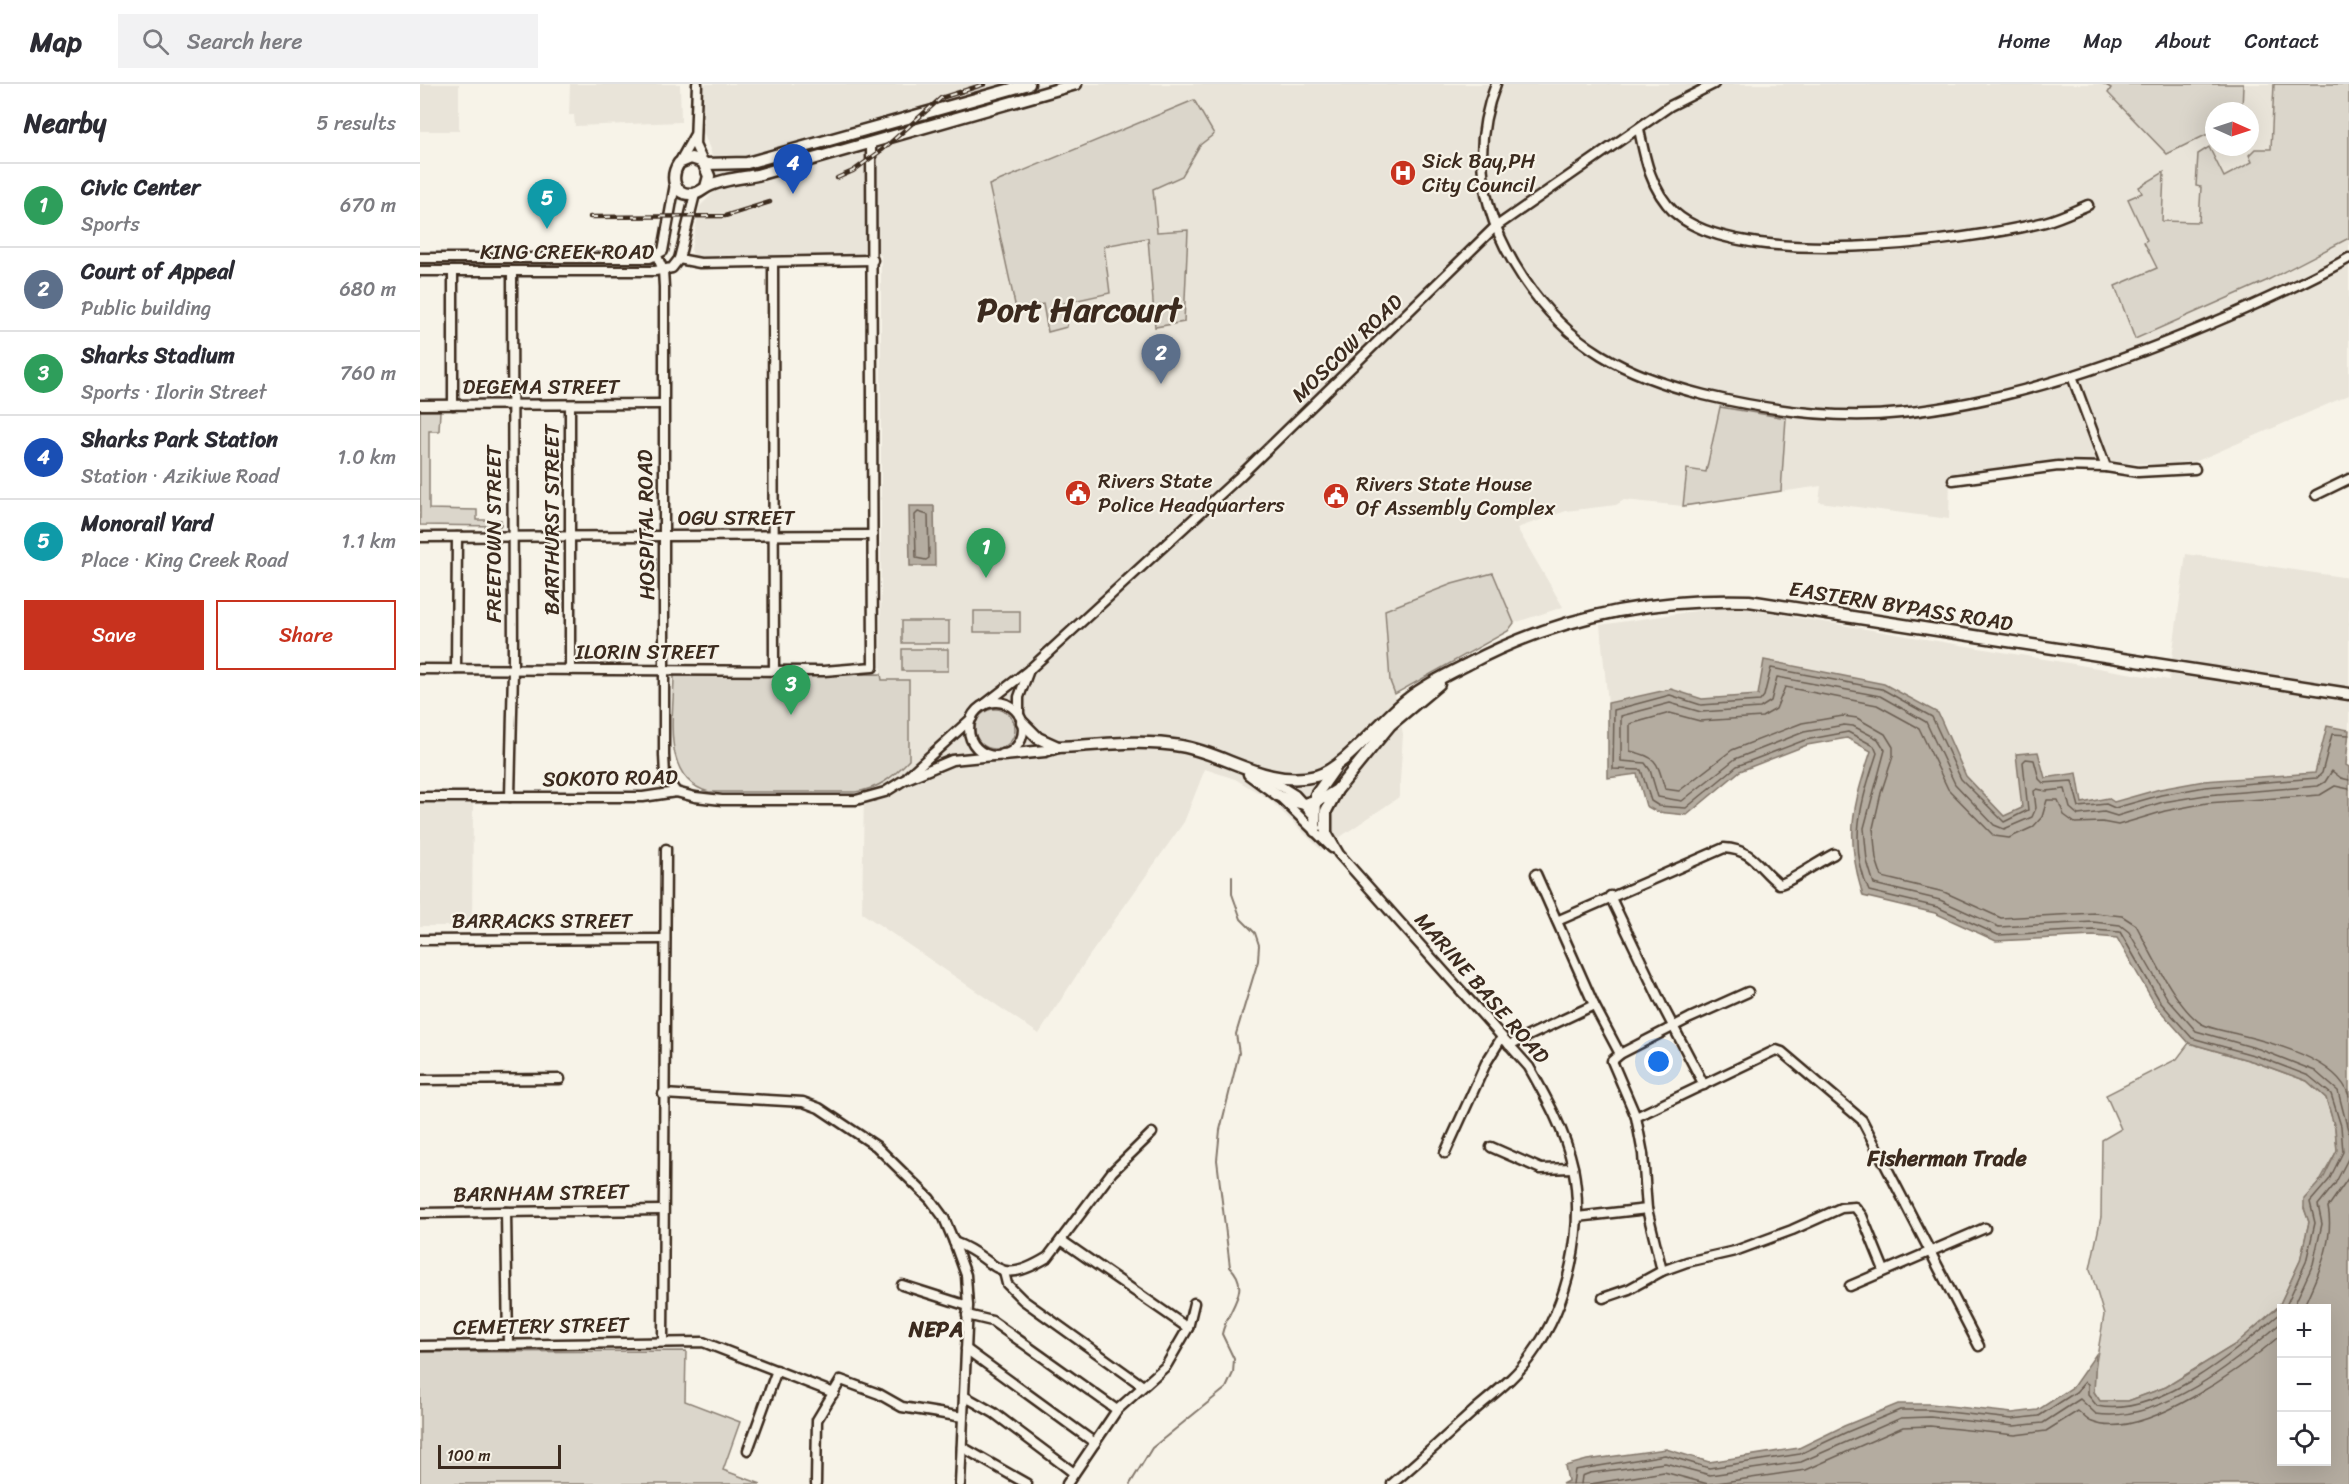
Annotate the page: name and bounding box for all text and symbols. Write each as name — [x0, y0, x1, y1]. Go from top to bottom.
search box — [118, 14, 538, 68]
text: Map — [30, 17, 82, 66]
text: Search here — [187, 22, 303, 61]
text: Home — [1998, 22, 2050, 60]
text: Map — [2083, 22, 2122, 60]
text: About — [2155, 22, 2212, 60]
text: Contact — [2245, 22, 2319, 60]
icon: search — [139, 25, 172, 58]
text: Nearby — [24, 100, 106, 146]
north arrow — [2205, 102, 2259, 156]
text: 5 results — [317, 106, 396, 141]
place label: Sick Bay,PH City Council — [1422, 142, 1536, 204]
pin: 4 — [774, 144, 812, 194]
hospital icon: Sick Bay,PH City Council — [1388, 158, 1418, 188]
text: Civic Center — [81, 168, 200, 207]
pin: 5 — [528, 180, 566, 229]
text: 1 — [39, 188, 48, 223]
text: 670 m — [340, 188, 396, 223]
text: Sports — [81, 207, 140, 242]
street label: KING CREEK ROAD — [480, 233, 655, 271]
text: Court of Appeal — [81, 252, 235, 291]
text: 2 — [38, 272, 49, 307]
text: 680 m — [339, 272, 396, 307]
district label: Port Harcourt — [977, 281, 1183, 339]
street label: MOSCOW ROAD — [1282, 284, 1412, 412]
text: Public building — [81, 291, 211, 326]
pin: 2 — [1142, 334, 1180, 384]
text: Sharks Stadium — [81, 336, 235, 375]
text: 3 — [38, 356, 49, 391]
text: 760 m — [340, 356, 396, 391]
street label: DEGEMA STREET — [463, 368, 621, 406]
text: Sports · Ilorin Street — [81, 375, 267, 410]
text: Sharks Park Station — [81, 420, 278, 459]
street label: BARTHURST STREET — [533, 423, 571, 615]
text: 4 — [37, 440, 50, 475]
text: 1.0 km — [338, 440, 396, 475]
street label: FREETOWN STREET — [475, 444, 513, 623]
street label: HOSPITAL ROAD — [626, 449, 666, 601]
text: Station · Azikiwe Road — [81, 459, 279, 494]
place label: Rivers State Police Headquarters — [1098, 462, 1285, 524]
place label: Rivers State House Of Assembly Complex — [1356, 465, 1556, 527]
public building icon: Rivers State Police Headquarters — [1063, 478, 1093, 508]
public building icon: Rivers State House Of Assembly Complex — [1321, 481, 1351, 511]
street label: OGU STREET — [678, 499, 796, 537]
text: Monorail Yard — [81, 504, 213, 543]
text: 5 — [37, 524, 50, 559]
text: 1.1 km — [342, 524, 396, 559]
pin: 1 — [966, 528, 1006, 578]
text: Place · King Creek Road — [81, 543, 288, 578]
street label: EASTERN BYPASS ROAD — [1786, 570, 2016, 643]
button: Save — [24, 600, 204, 670]
button: Share — [216, 600, 396, 670]
street label: ILORIN STREET — [575, 633, 720, 671]
pin: 3 — [772, 666, 811, 715]
street label: SOKOTO ROAD — [542, 758, 678, 798]
street label: BARRACKS STREET — [452, 902, 633, 940]
street label: MARINE BASE ROAD — [1405, 903, 1560, 1073]
your location — [1644, 1047, 1673, 1076]
district label: Fisherman Trade — [1866, 1139, 2027, 1178]
street label: BARNHAM STREET — [453, 1172, 631, 1214]
map controls — [2277, 1304, 2331, 1466]
button: + — [2277, 1304, 2331, 1358]
street label: CEMETERY STREET — [453, 1305, 631, 1347]
district label: NEPA — [908, 1310, 963, 1349]
button: − — [2277, 1358, 2331, 1412]
button: locate — [2277, 1412, 2331, 1466]
text: 100 m — [447, 1441, 491, 1470]
scale bar — [438, 1442, 561, 1470]

